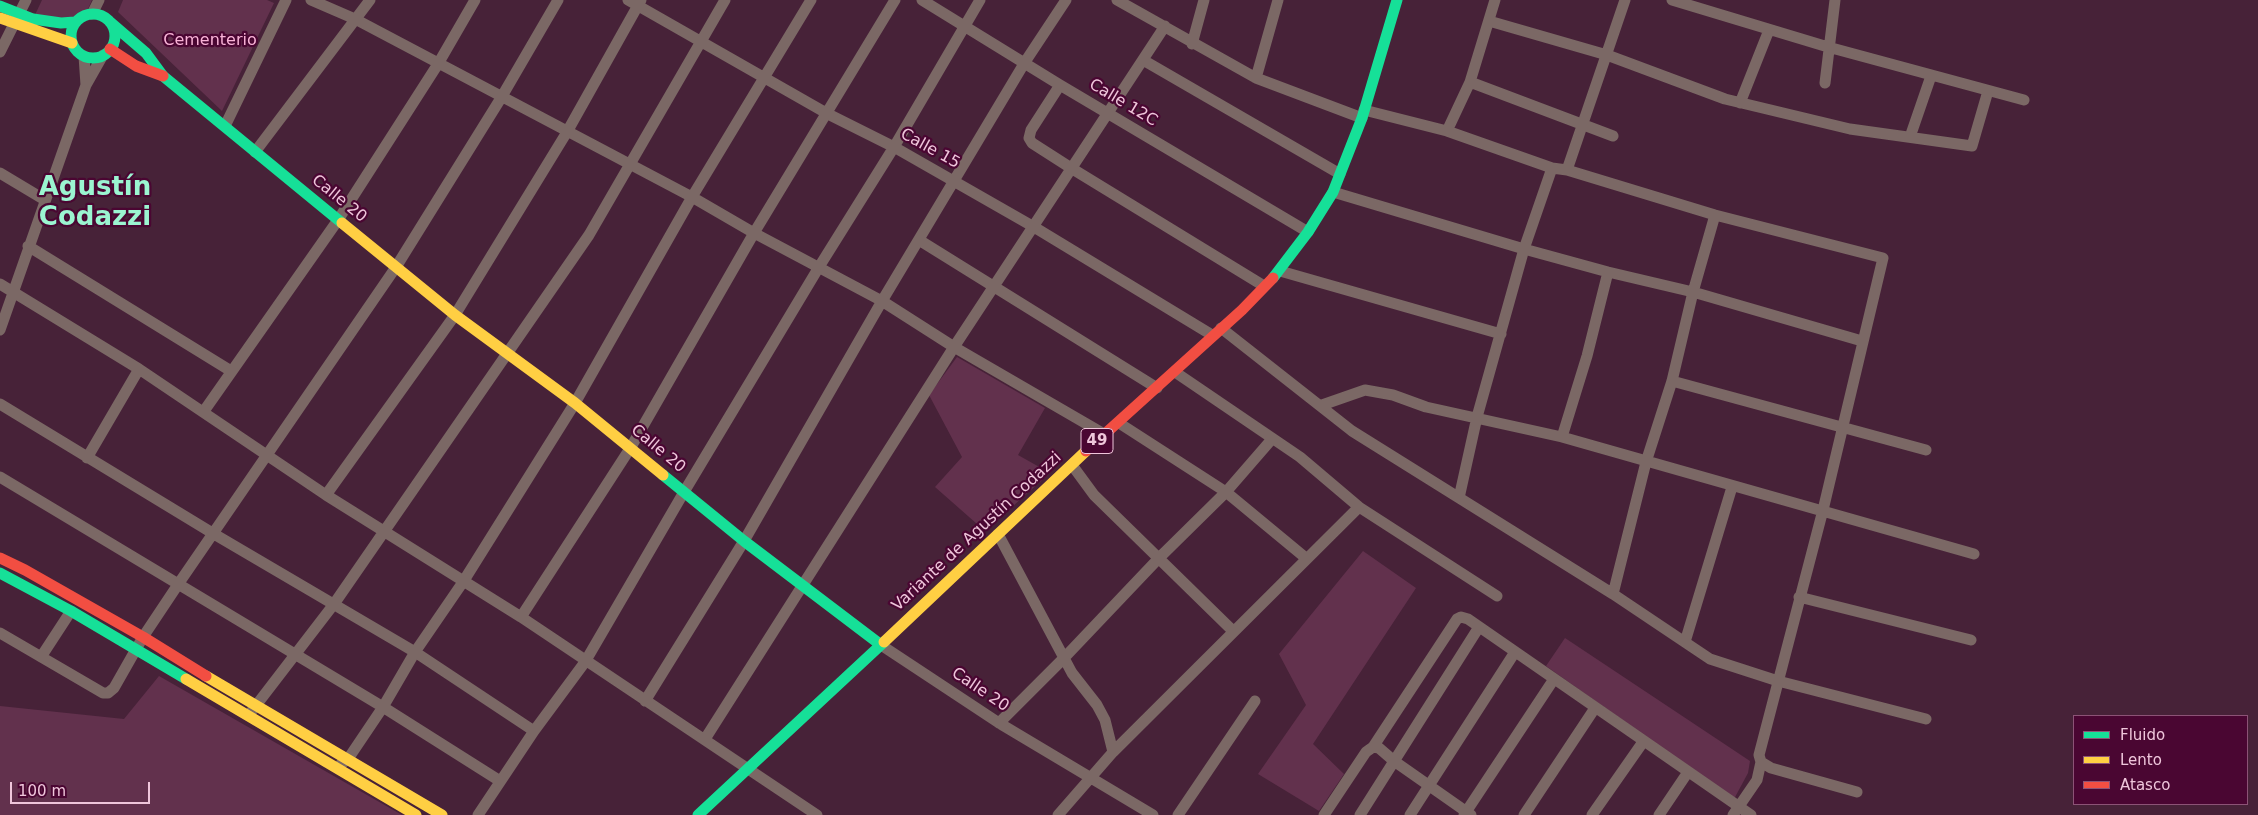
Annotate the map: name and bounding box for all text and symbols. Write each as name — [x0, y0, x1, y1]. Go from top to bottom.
park label: Cementerio — [163, 31, 257, 51]
street label: Calle 12C — [1085, 75, 1161, 131]
street label: Calle 15 — [897, 125, 963, 173]
street label: Calle 20 — [308, 171, 370, 227]
district label: Agustín Codazzi — [39, 172, 151, 234]
street label: Calle 20 — [627, 421, 689, 477]
road number: 49 — [1081, 428, 1113, 454]
street label: Variante de Agustín Codazzi — [888, 448, 1066, 616]
street label: Calle 20 — [948, 664, 1012, 716]
legend — [2073, 715, 2248, 805]
text: Fluido — [2120, 726, 2165, 744]
text: Lento — [2120, 751, 2162, 769]
scale bar — [12, 772, 152, 804]
text: Atasco — [2120, 776, 2170, 794]
text: 100 m — [18, 782, 66, 800]

